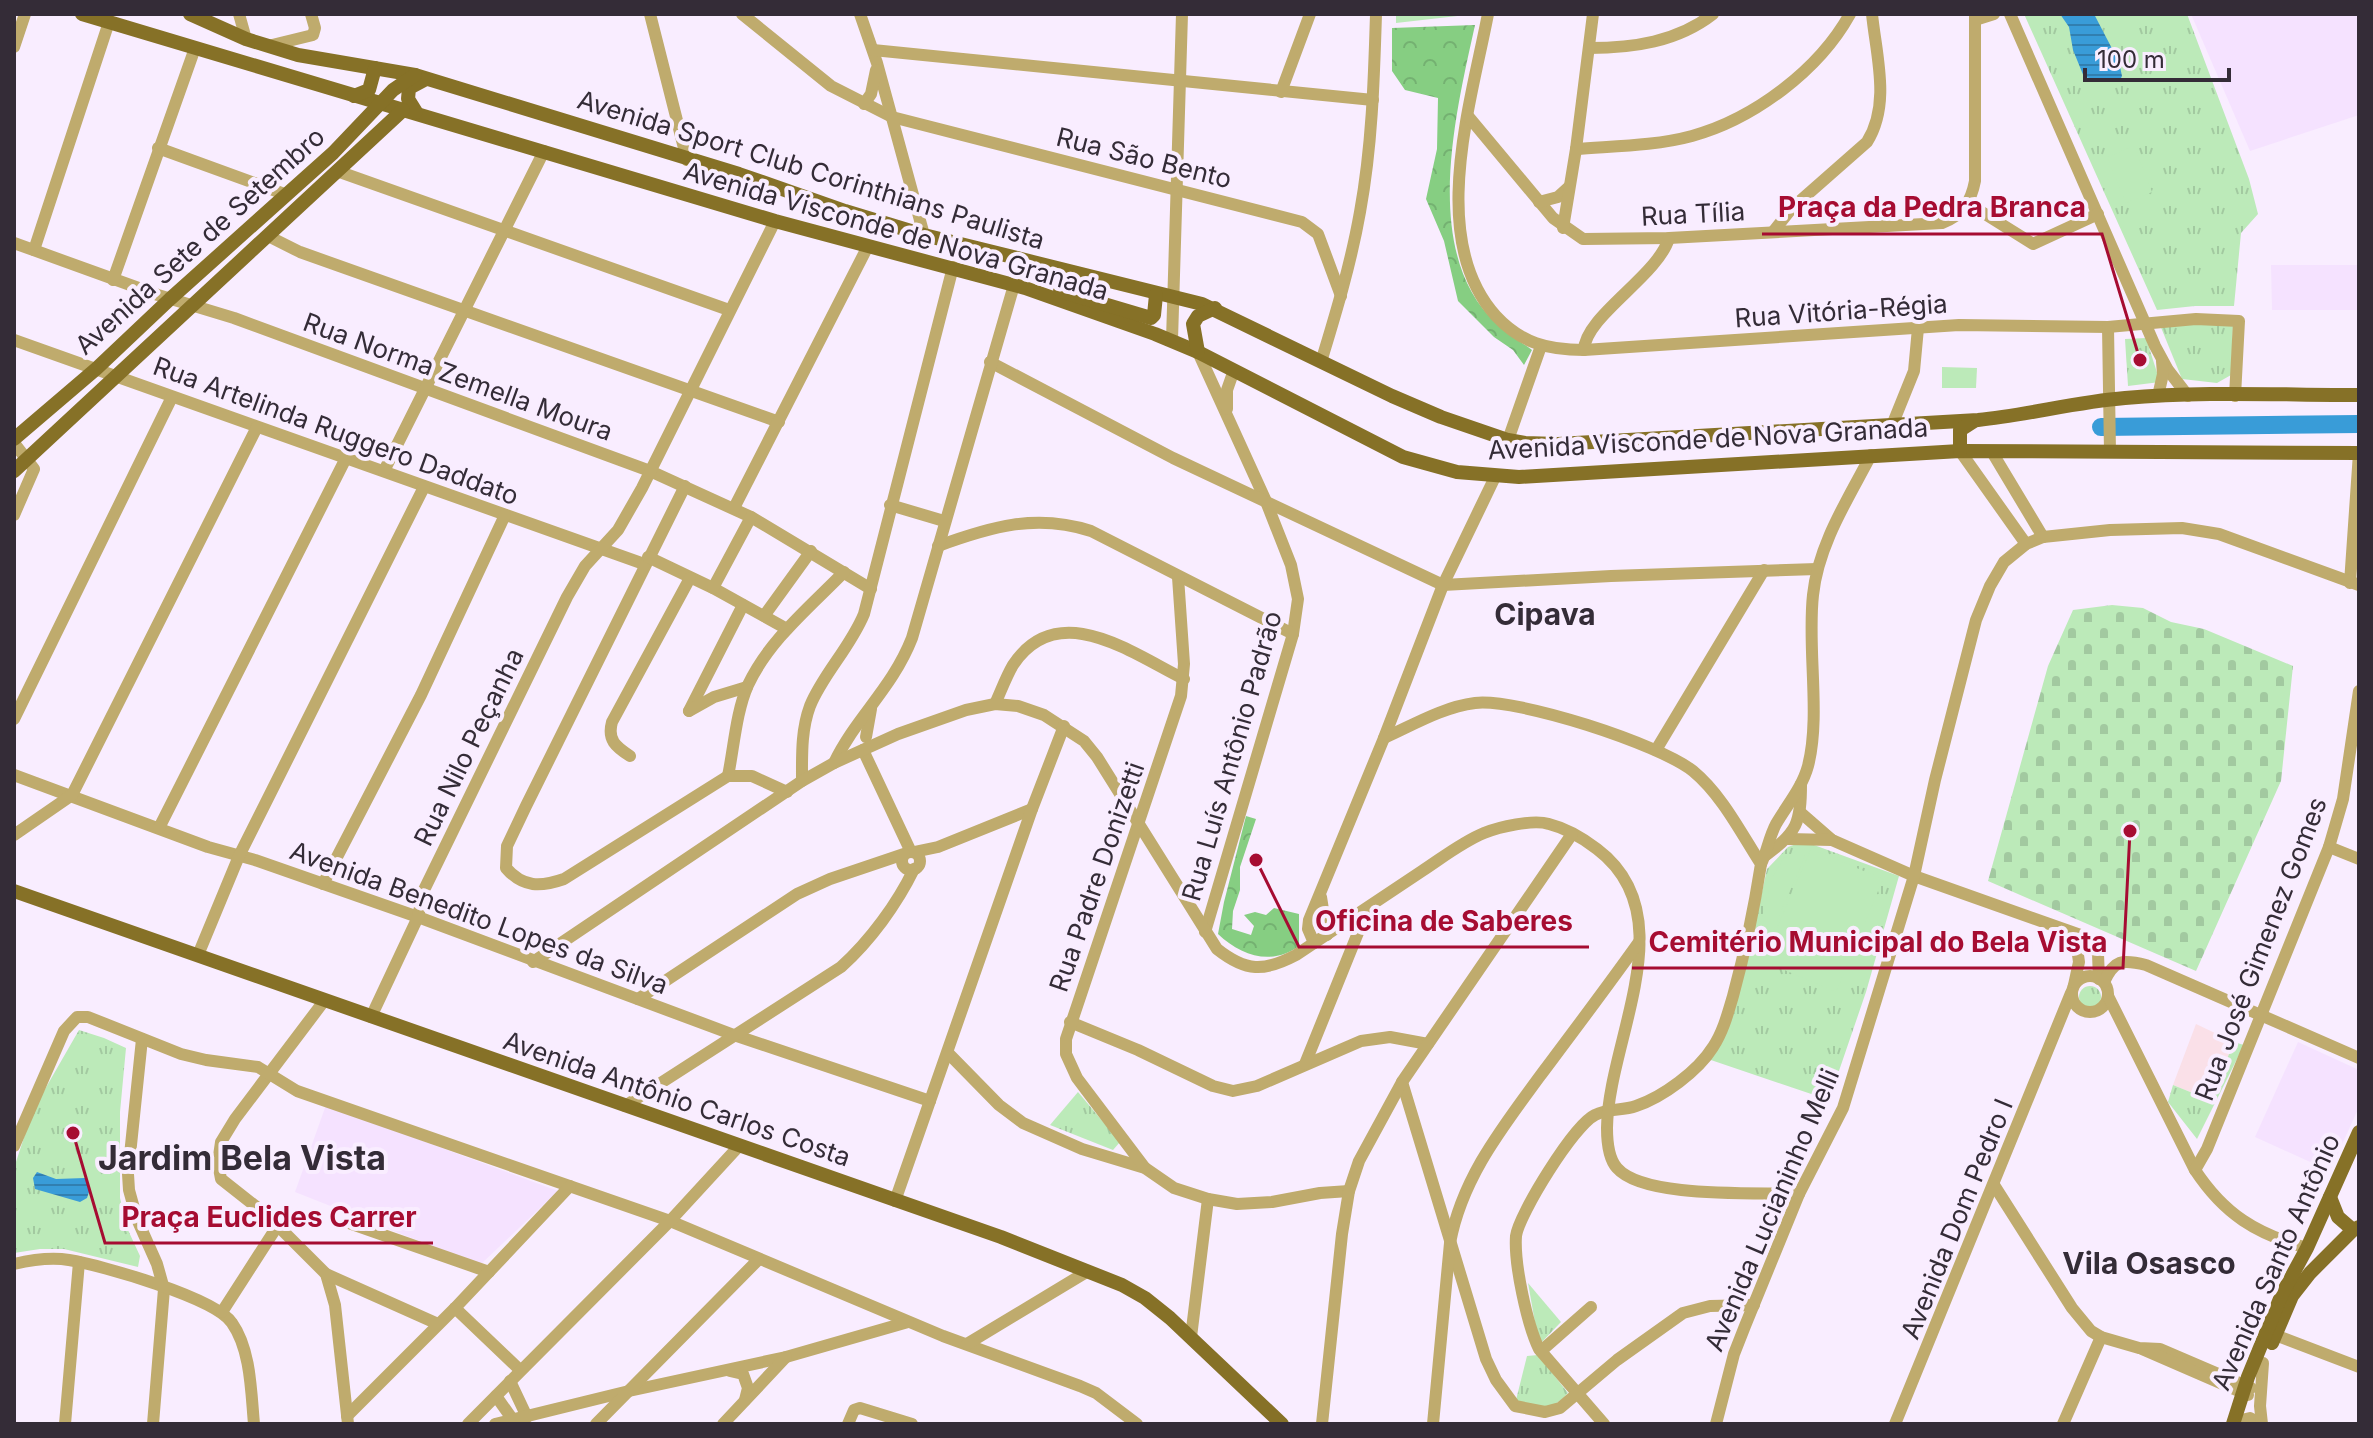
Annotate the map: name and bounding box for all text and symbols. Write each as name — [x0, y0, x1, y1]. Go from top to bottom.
scale bar — [2085, 32, 2229, 82]
text: 100 m — [2097, 45, 2165, 74]
street label: Avenida Sport Club Corinthians Paulista — [574, 84, 1048, 256]
street label: Avenida Sete de Setembro — [69, 120, 331, 361]
street label: Rua São Bento — [1053, 121, 1235, 194]
street label: Avenida Visconde de Nova Granada — [680, 155, 1112, 306]
callout: Praça da Pedra Branca — [1762, 182, 2102, 234]
text: Praça da Pedra Branca — [1778, 190, 2086, 224]
street label: Rua Tília — [1640, 195, 1746, 232]
street label: Rua Vitória-Régia — [1733, 288, 1949, 333]
street label: Rua Norma Zemella Moura — [299, 306, 617, 447]
street label: Rua Artelinda Ruggero Daddato — [149, 350, 523, 511]
street label: Avenida Visconde de Nova Granada — [1487, 411, 1929, 466]
district label: Cipava — [1494, 596, 1596, 632]
street label: Rua Luís Antônio Padrão — [1175, 607, 1288, 904]
street label: Rua Nilo Peçanha — [407, 643, 530, 851]
street label: Rua Padre Donizetti — [1043, 758, 1150, 996]
street label: Rua José Gimenez Gomes — [2188, 793, 2333, 1105]
street label: Avenida Benedito Lopes da Silva — [286, 835, 672, 1000]
callout: Oficina de Saberes — [1299, 895, 1589, 947]
text: Oficina de Saberes — [1315, 904, 1573, 938]
callout: Cemitério Municipal do Bela Vista — [1632, 916, 2123, 968]
text: Cemitério Municipal do Bela Vista — [1648, 925, 2108, 959]
street label: Avenida Antônio Carlos Costa — [500, 1024, 855, 1173]
street label: Avenida Lucianinho Melli — [1698, 1064, 1845, 1356]
street label: Avenida Dom Pedro I — [1894, 1094, 2019, 1343]
street label: Avenida Santo Antônio — [2205, 1129, 2346, 1395]
district label: Jardim Bela Vista — [98, 1137, 386, 1178]
callout: Praça Euclides Carrer — [105, 1191, 433, 1243]
text: Praça Euclides Carrer — [121, 1200, 417, 1234]
district label: Vila Osasco — [2062, 1245, 2236, 1281]

